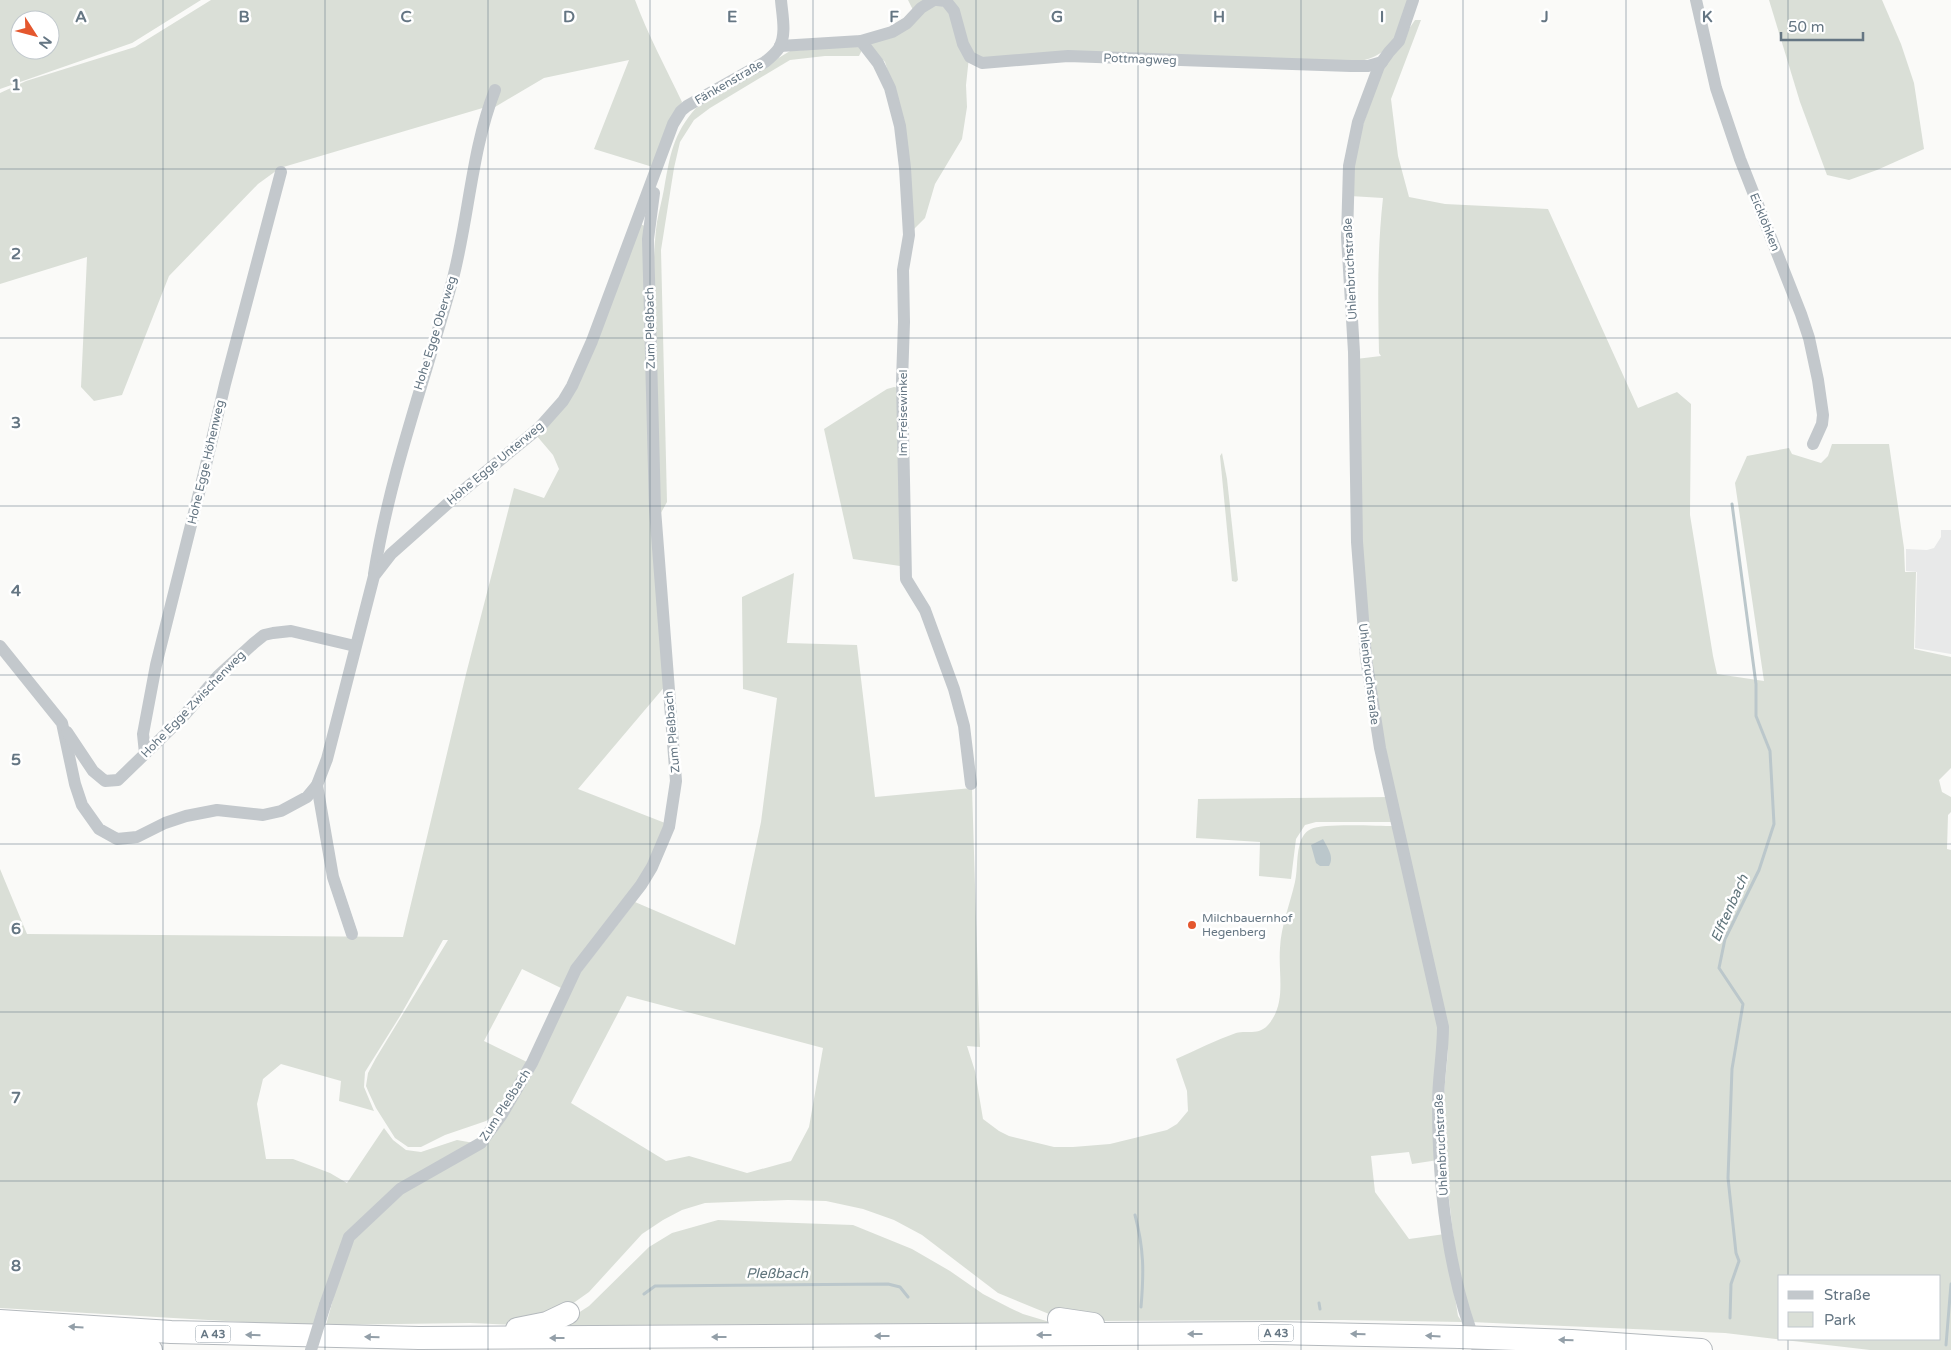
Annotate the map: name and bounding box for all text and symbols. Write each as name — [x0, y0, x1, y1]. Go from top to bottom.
text: A — [75, 7, 87, 27]
text: B — [238, 7, 250, 27]
text: C — [400, 7, 412, 27]
text: D — [563, 7, 575, 27]
text: E — [727, 7, 737, 27]
text: F — [889, 7, 899, 27]
text: G — [1051, 7, 1063, 27]
text: H — [1213, 7, 1225, 27]
text: I — [1380, 7, 1384, 27]
text: J — [1540, 7, 1549, 27]
text: K — [1702, 7, 1713, 27]
north arrow — [10, 10, 60, 60]
scale bar — [1781, 10, 1864, 42]
text: 50 m — [1788, 18, 1825, 36]
text: N — [35, 33, 55, 52]
street label: Pottmagweg — [1103, 51, 1177, 67]
street label: Fänkenstraße — [692, 57, 766, 107]
text: 1 — [11, 75, 21, 95]
street label: Eicklöhken — [1747, 191, 1783, 253]
street label: Uhlenbruchstraße — [1340, 217, 1360, 320]
text: 2 — [11, 244, 21, 264]
street label: Hohe Egge Oberweg — [411, 274, 459, 392]
street label: Zum Pleßbach — [642, 287, 658, 369]
street label: Im Freisewinkel — [896, 369, 910, 457]
street label: Hohe Egge Höhenweg — [185, 398, 227, 526]
text: 3 — [11, 413, 21, 433]
street label: Hohe Egge Unterweg — [444, 419, 546, 507]
text: 4 — [11, 581, 21, 601]
street label: Uhlenbruchstraße — [1356, 622, 1382, 726]
street label: Hohe Egge Zwischenweg — [138, 648, 248, 760]
street label: Zum Pleßbach — [661, 690, 683, 774]
text: 5 — [11, 750, 21, 770]
water label: Elftenbach — [1707, 871, 1752, 945]
place label: Milchbauernhof Hegenberg — [1202, 911, 1293, 939]
text: 6 — [11, 919, 21, 939]
marker: Milchbauernhof Hegenberg — [1186, 919, 1198, 931]
street label: Zum Pleßbach — [477, 1067, 533, 1143]
text: 7 — [11, 1088, 21, 1108]
street label: Uhlenbruchstraße — [1431, 1093, 1451, 1196]
text: 8 — [11, 1256, 21, 1276]
water label: Pleßbach — [746, 1265, 808, 1282]
legend — [1778, 1275, 1941, 1340]
text: Straße — [1824, 1286, 1870, 1304]
text: Park — [1824, 1311, 1856, 1329]
one-way arrow — [67, 1323, 83, 1331]
road number: A 43 — [1258, 1325, 1294, 1342]
road number: A 43 — [196, 1326, 230, 1342]
one-way arrow — [1187, 1330, 1203, 1338]
one-way arrow — [1350, 1330, 1366, 1338]
one-way arrow — [245, 1331, 261, 1339]
one-way arrow — [1036, 1331, 1052, 1339]
one-way arrow — [873, 1332, 889, 1340]
one-way arrow — [1425, 1332, 1441, 1340]
one-way arrow — [363, 1333, 379, 1341]
one-way arrow — [711, 1333, 727, 1341]
one-way arrow — [548, 1334, 564, 1342]
one-way arrow — [1557, 1336, 1573, 1344]

